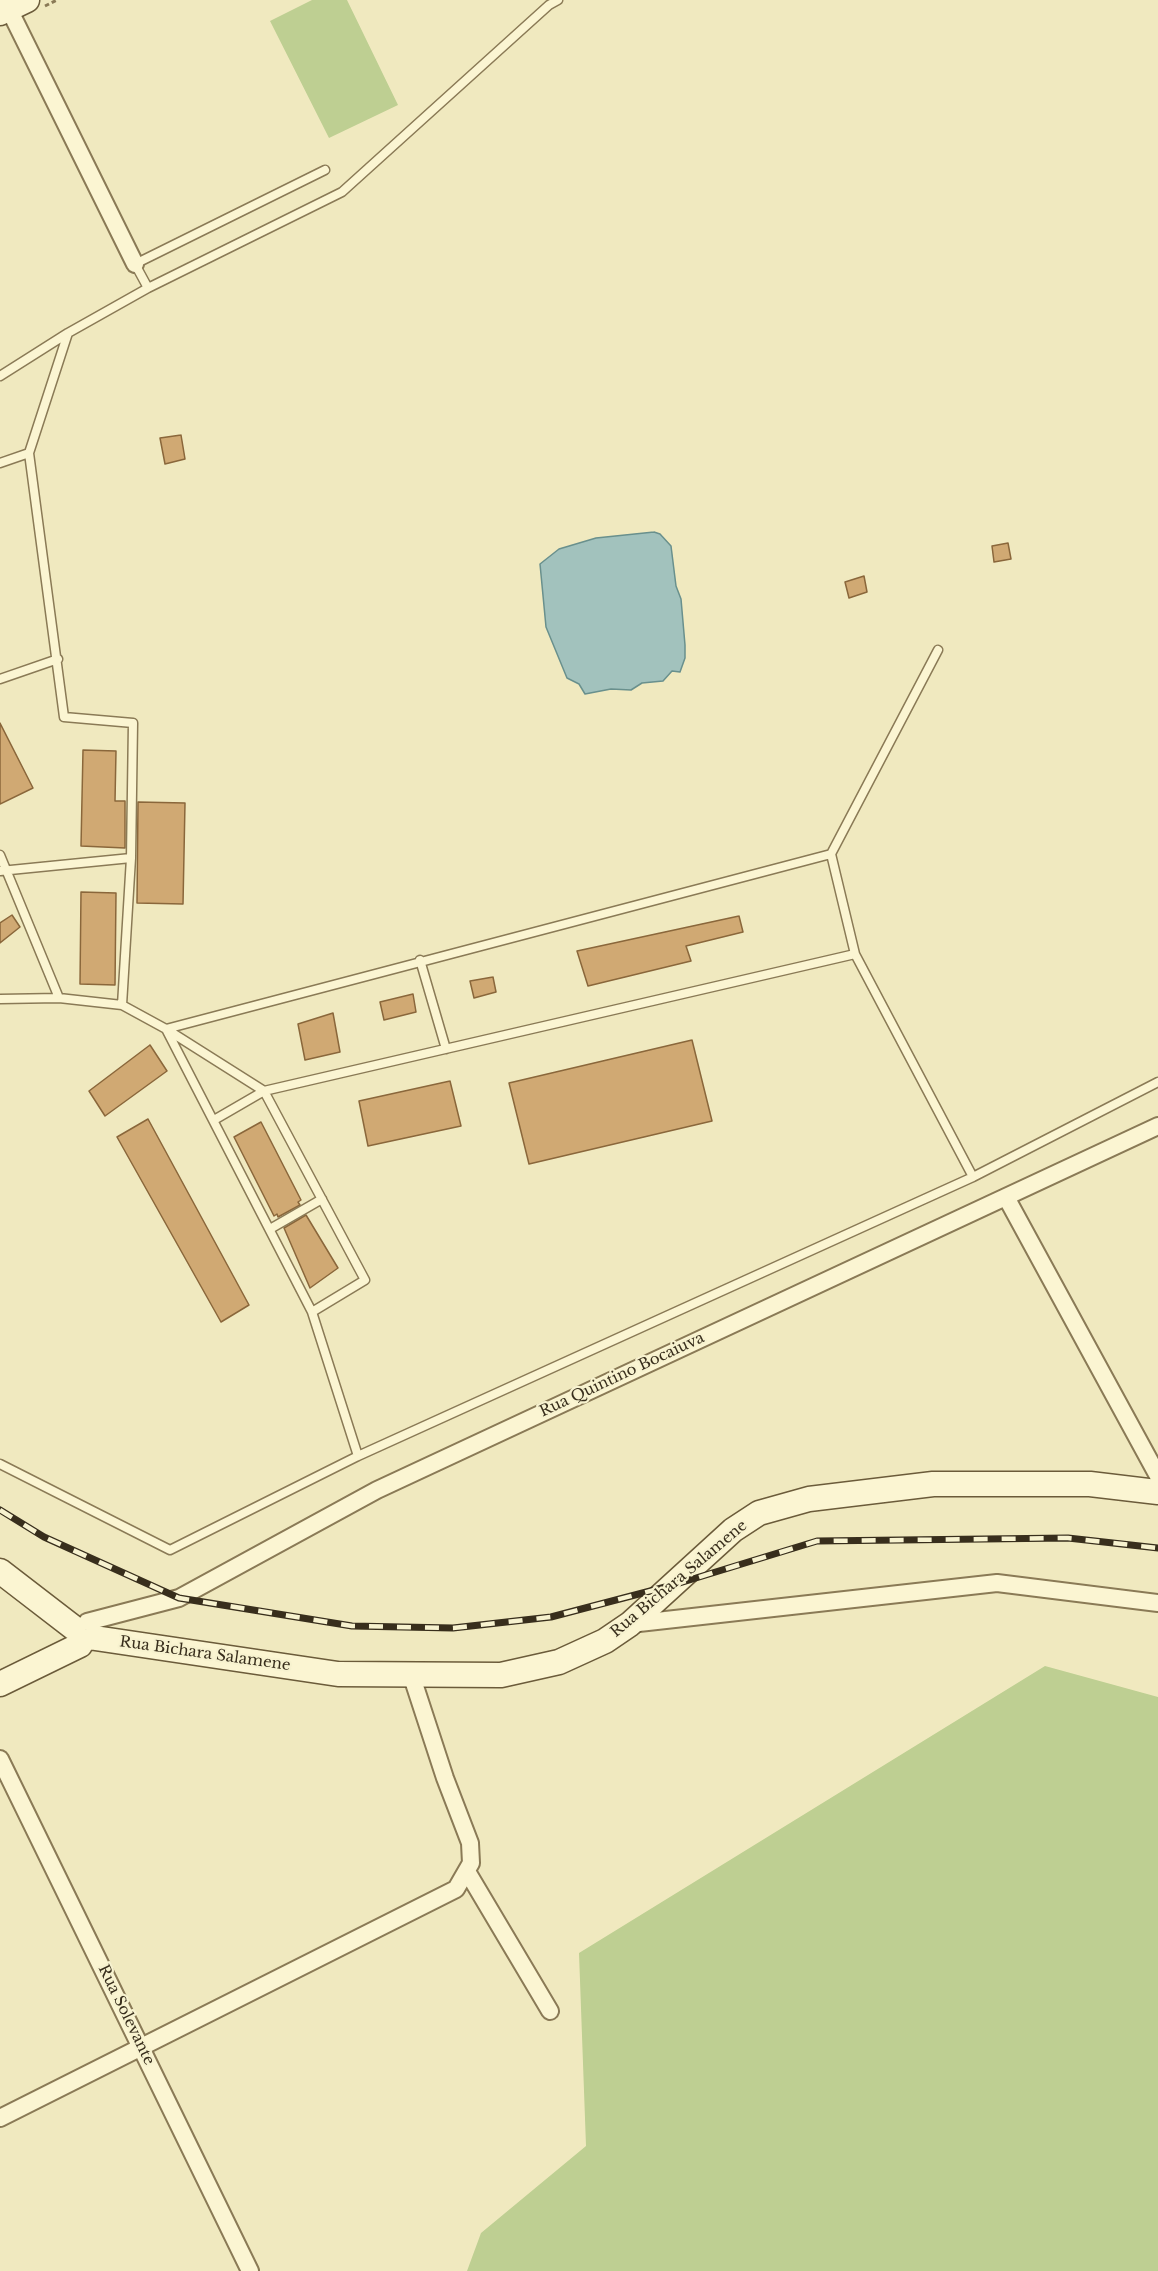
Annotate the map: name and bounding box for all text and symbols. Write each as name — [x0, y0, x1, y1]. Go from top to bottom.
street label: Rua Quintino Bocaiuva — [537, 1329, 707, 1421]
street label: Rua Bichara Salamene — [607, 1517, 751, 1641]
street label: Rua Bichara Salamene — [118, 1633, 292, 1675]
street label: Rua Solevante — [94, 1962, 158, 2068]

